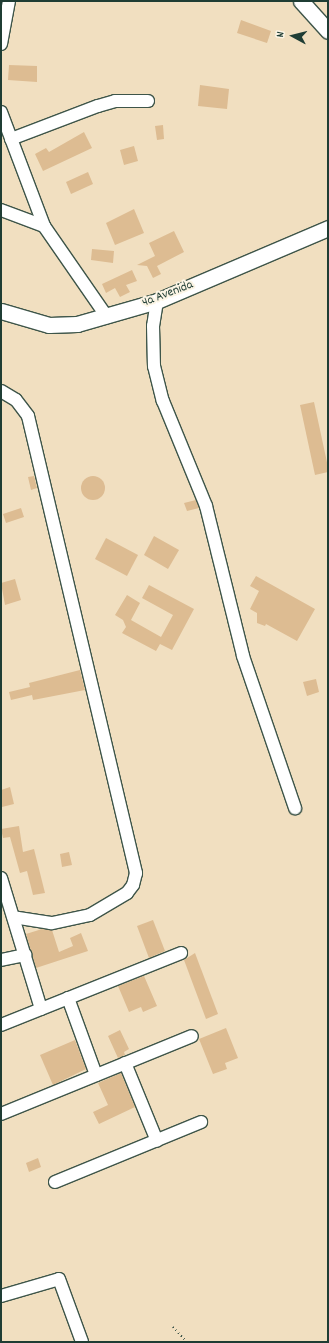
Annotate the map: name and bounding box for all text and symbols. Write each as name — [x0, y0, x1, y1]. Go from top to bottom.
north arrow — [273, 16, 313, 56]
text: N — [273, 31, 289, 38]
street label: 4a Avenida — [140, 278, 196, 312]

